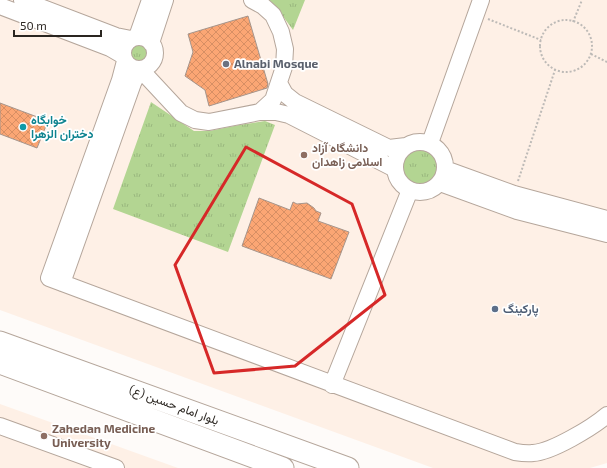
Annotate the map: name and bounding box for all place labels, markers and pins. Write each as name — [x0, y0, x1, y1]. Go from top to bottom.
place label: Alnabi Mosque — [234, 56, 319, 70]
marker: Alnabi Mosque — [221, 59, 231, 69]
place label: خوابگاه دختران الزهرا — [31, 112, 93, 142]
marker: خوابگاه دختران الزهرا — [18, 122, 28, 132]
place label: دانشگاه آزاد اسلامی زاهدان — [312, 140, 382, 170]
marker: دانشگاه آزاد اسلامی زاهدان — [299, 150, 309, 160]
place label: پارکینگ — [503, 301, 539, 317]
marker: پارکینگ — [490, 304, 500, 314]
place label: Zahedan Medicine University — [52, 421, 156, 450]
marker: Zahedan Medicine University — [39, 431, 49, 441]

